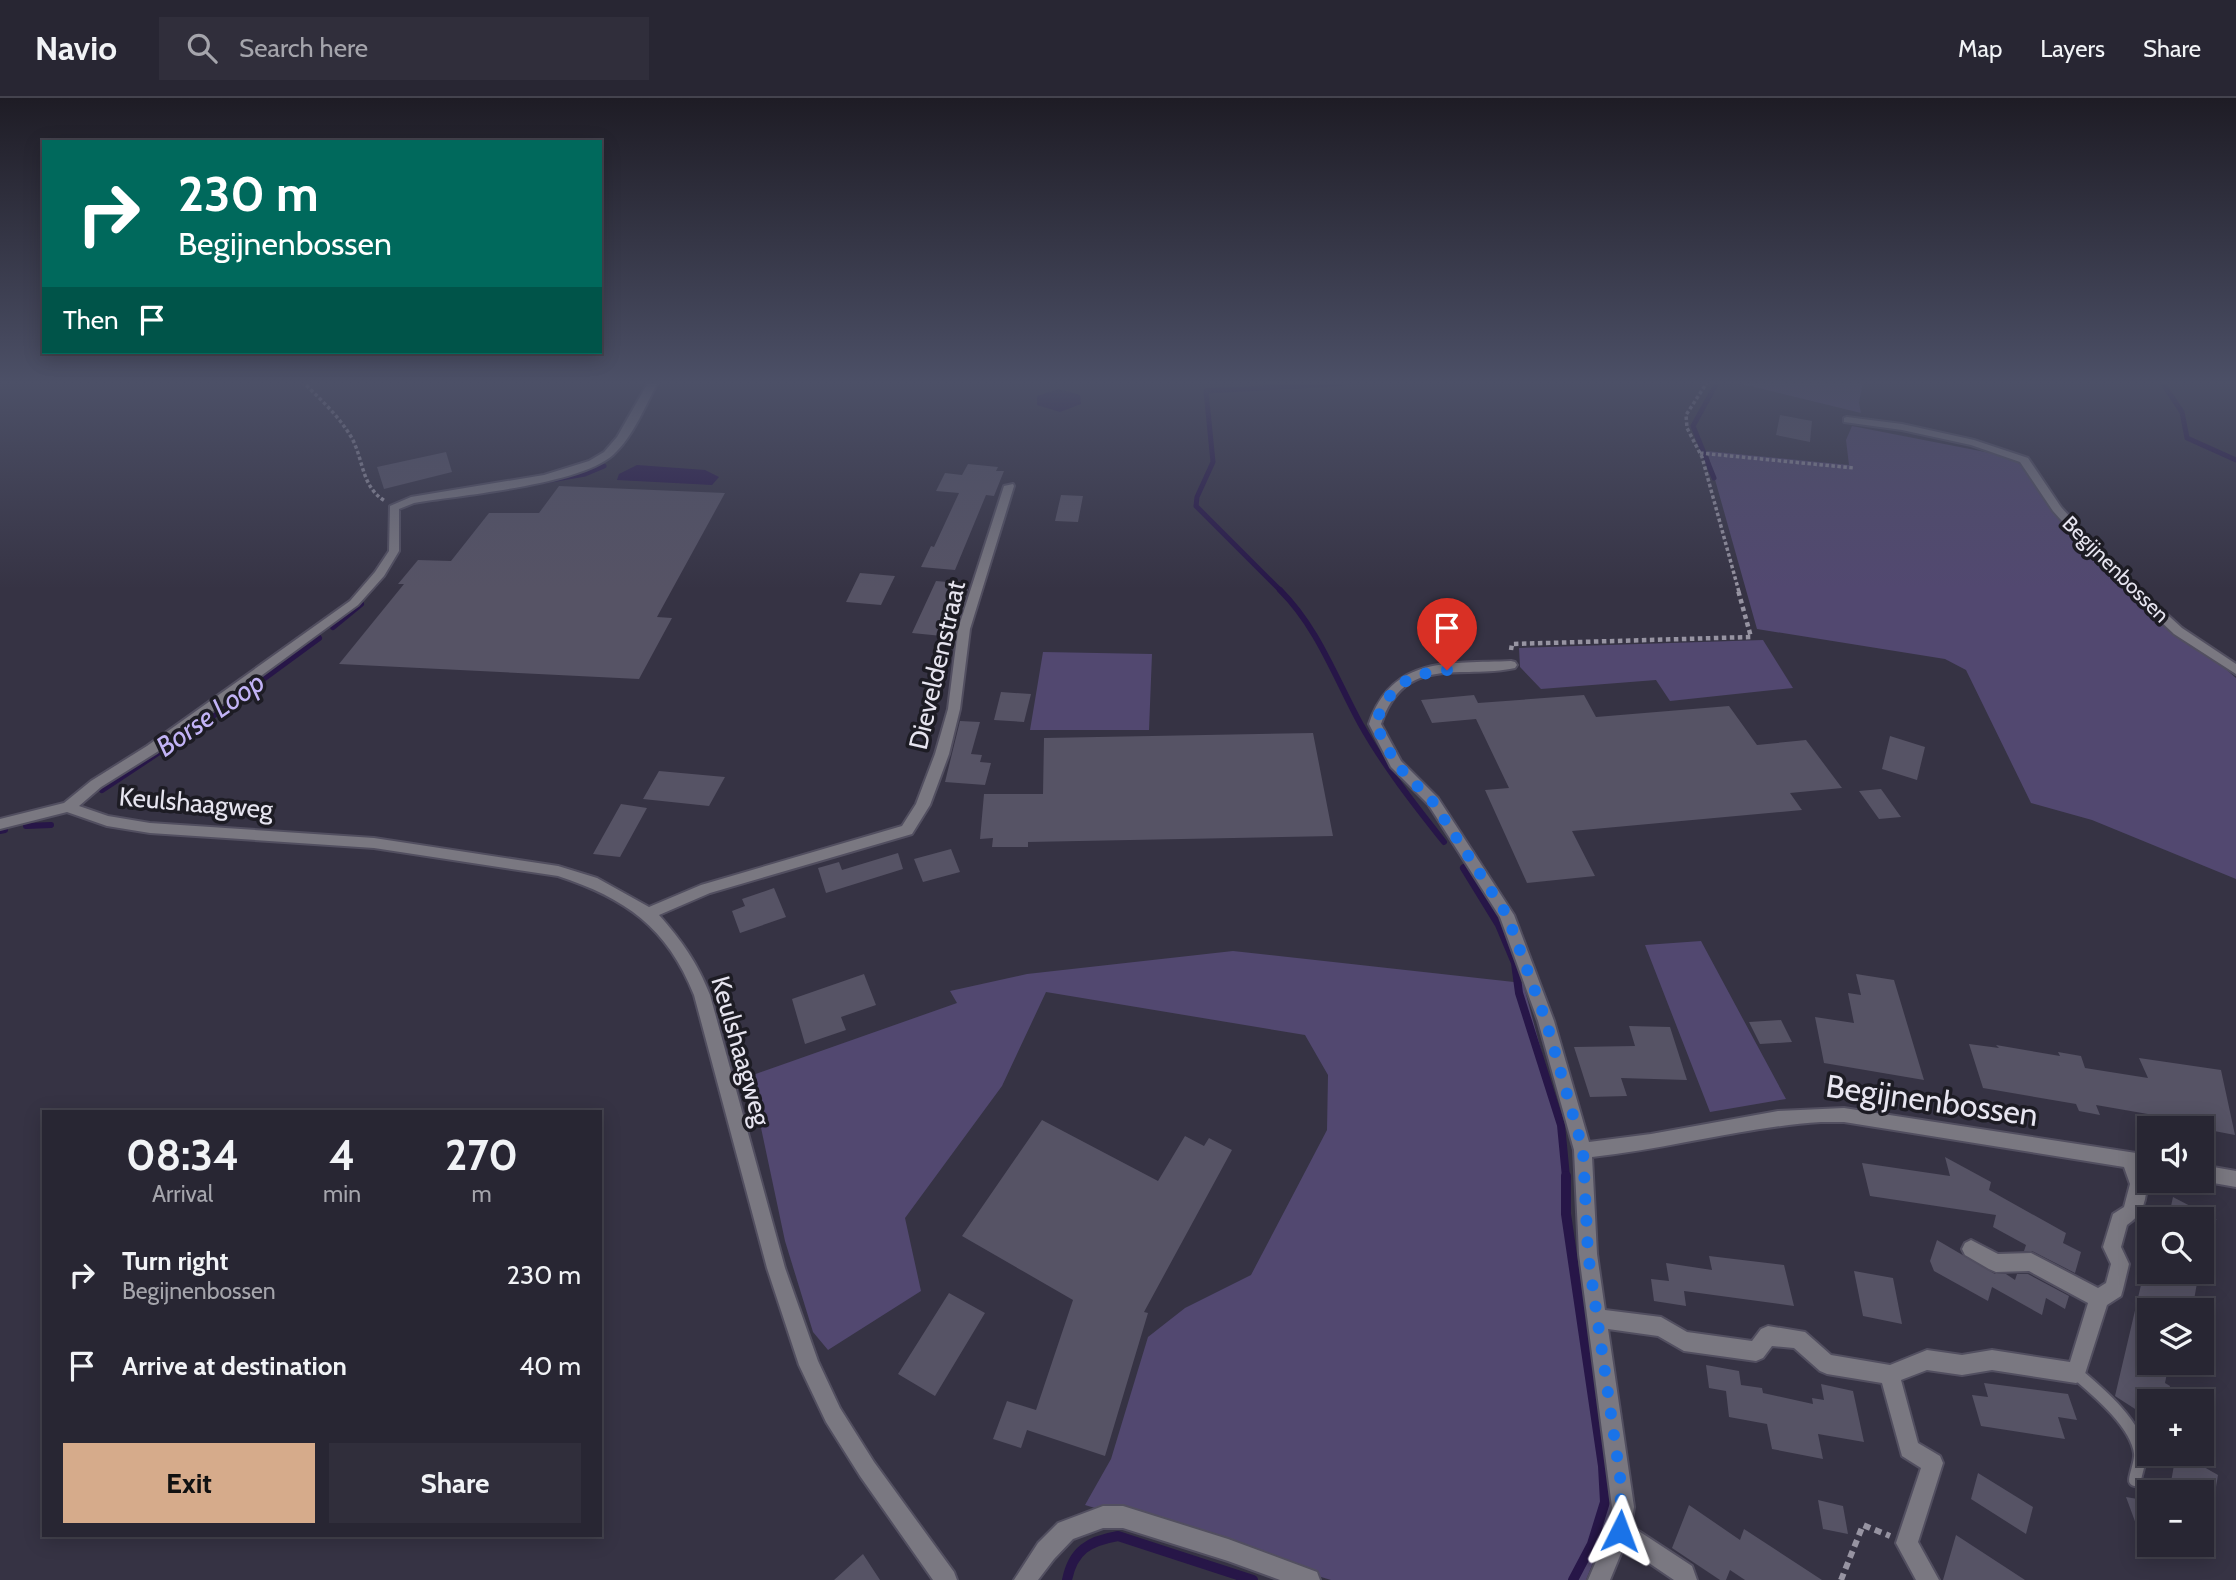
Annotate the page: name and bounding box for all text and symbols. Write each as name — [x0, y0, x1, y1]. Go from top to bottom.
search box — [159, 17, 649, 80]
text: Navio — [35, 28, 117, 68]
icon: search — [183, 29, 221, 67]
text: Search here — [239, 32, 368, 64]
text: Map — [1958, 34, 2002, 63]
text: Layers — [2040, 34, 2105, 63]
text: Share — [2143, 34, 2201, 63]
text: 230 m — [178, 164, 319, 223]
icon: right — [63, 168, 154, 259]
text: Begijnenbossen — [178, 224, 392, 263]
icon: arrive — [133, 301, 171, 339]
text: Then — [63, 304, 119, 336]
street label: Begijnenbossen — [2057, 511, 2174, 628]
street label: Dieveldenstraat — [902, 577, 972, 753]
pin — [1417, 598, 1477, 670]
icon: arrive — [1428, 609, 1466, 647]
water label: Borse Loop — [149, 664, 271, 764]
street label: Keulshaagweg — [118, 780, 275, 826]
street label: Keulshaagweg — [704, 972, 778, 1131]
street label: Begijnenbossen — [1823, 1066, 2041, 1134]
map controls — [2137, 1116, 2214, 1557]
button: sound — [2137, 1116, 2214, 1193]
text: 08:34 — [126, 1129, 239, 1181]
text: 4 — [329, 1129, 355, 1181]
text: 270 — [445, 1129, 518, 1181]
text: Arrival — [152, 1180, 213, 1208]
text: min — [323, 1180, 361, 1208]
text: m — [471, 1180, 492, 1208]
button: search — [2137, 1207, 2214, 1284]
text: Turn right — [122, 1245, 228, 1277]
icon: right — [63, 1256, 101, 1294]
text: 230 m — [507, 1259, 581, 1291]
text: Begijnenbossen — [122, 1277, 276, 1305]
button: layers — [2137, 1298, 2214, 1375]
icon: arrive — [63, 1347, 101, 1385]
text: Arrive at destination — [122, 1350, 347, 1382]
text: 40 m — [519, 1350, 581, 1382]
button: + — [2137, 1389, 2214, 1466]
button: Exit — [63, 1443, 315, 1523]
button: Share — [329, 1443, 581, 1523]
button: − — [2137, 1480, 2214, 1557]
position arrow — [1583, 1494, 1657, 1568]

